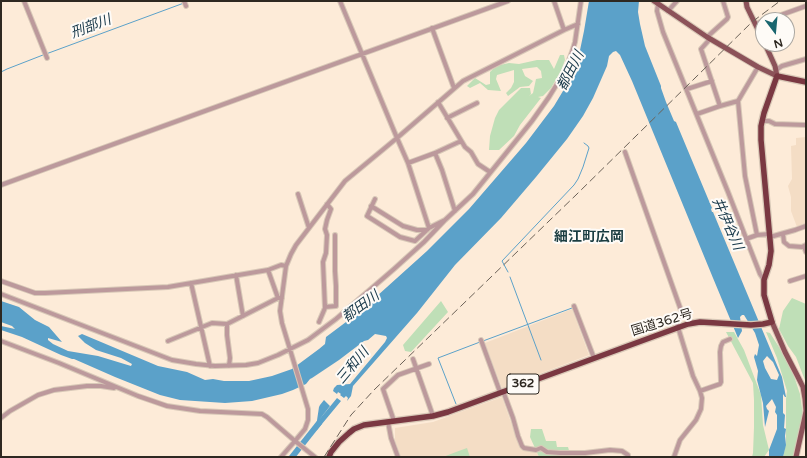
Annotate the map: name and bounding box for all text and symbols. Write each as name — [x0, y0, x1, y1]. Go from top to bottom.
water label: 刑部川 — [68, 12, 114, 42]
north arrow — [755, 12, 795, 52]
text: N — [772, 36, 784, 51]
water label: 都田川 — [554, 48, 588, 94]
water label: 井伊谷川 — [708, 195, 746, 253]
district label: 細江町広岡 — [554, 229, 624, 245]
water label: 都田川 — [339, 288, 383, 326]
street label: 国道362号 — [629, 306, 695, 340]
water label: 三和川 — [333, 345, 373, 387]
road number: 362 — [507, 374, 539, 394]

